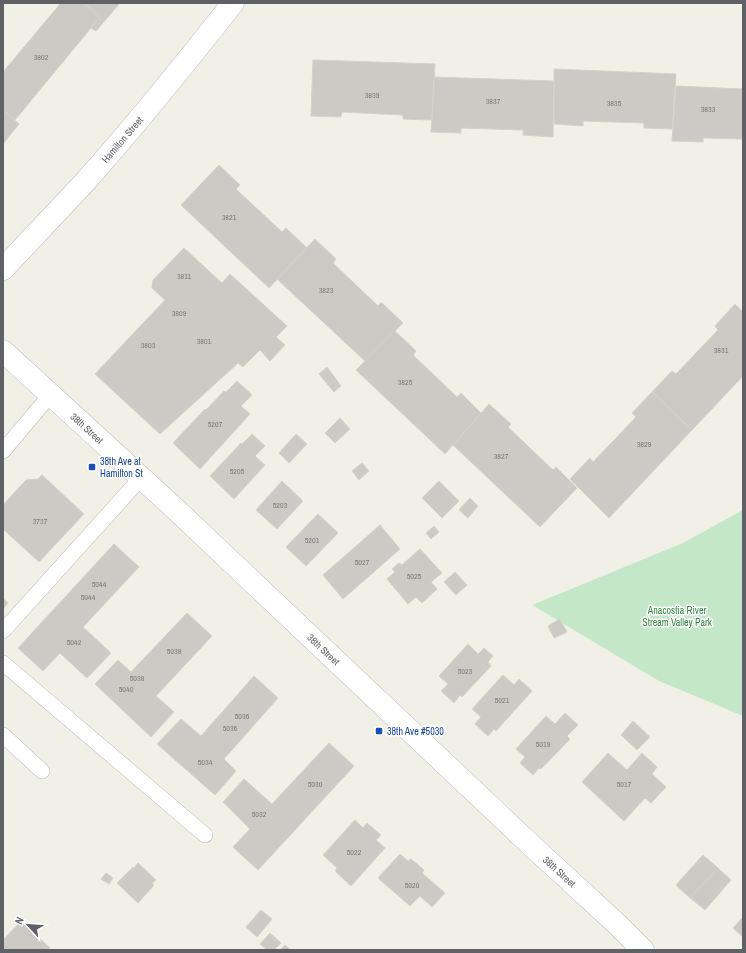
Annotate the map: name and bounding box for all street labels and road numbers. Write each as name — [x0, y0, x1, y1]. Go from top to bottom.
street label: Hamilton Street — [99, 113, 146, 165]
street label: 38th Street — [68, 410, 107, 447]
street label: 38th Street — [305, 631, 343, 668]
street label: 38th Street — [540, 853, 579, 890]

